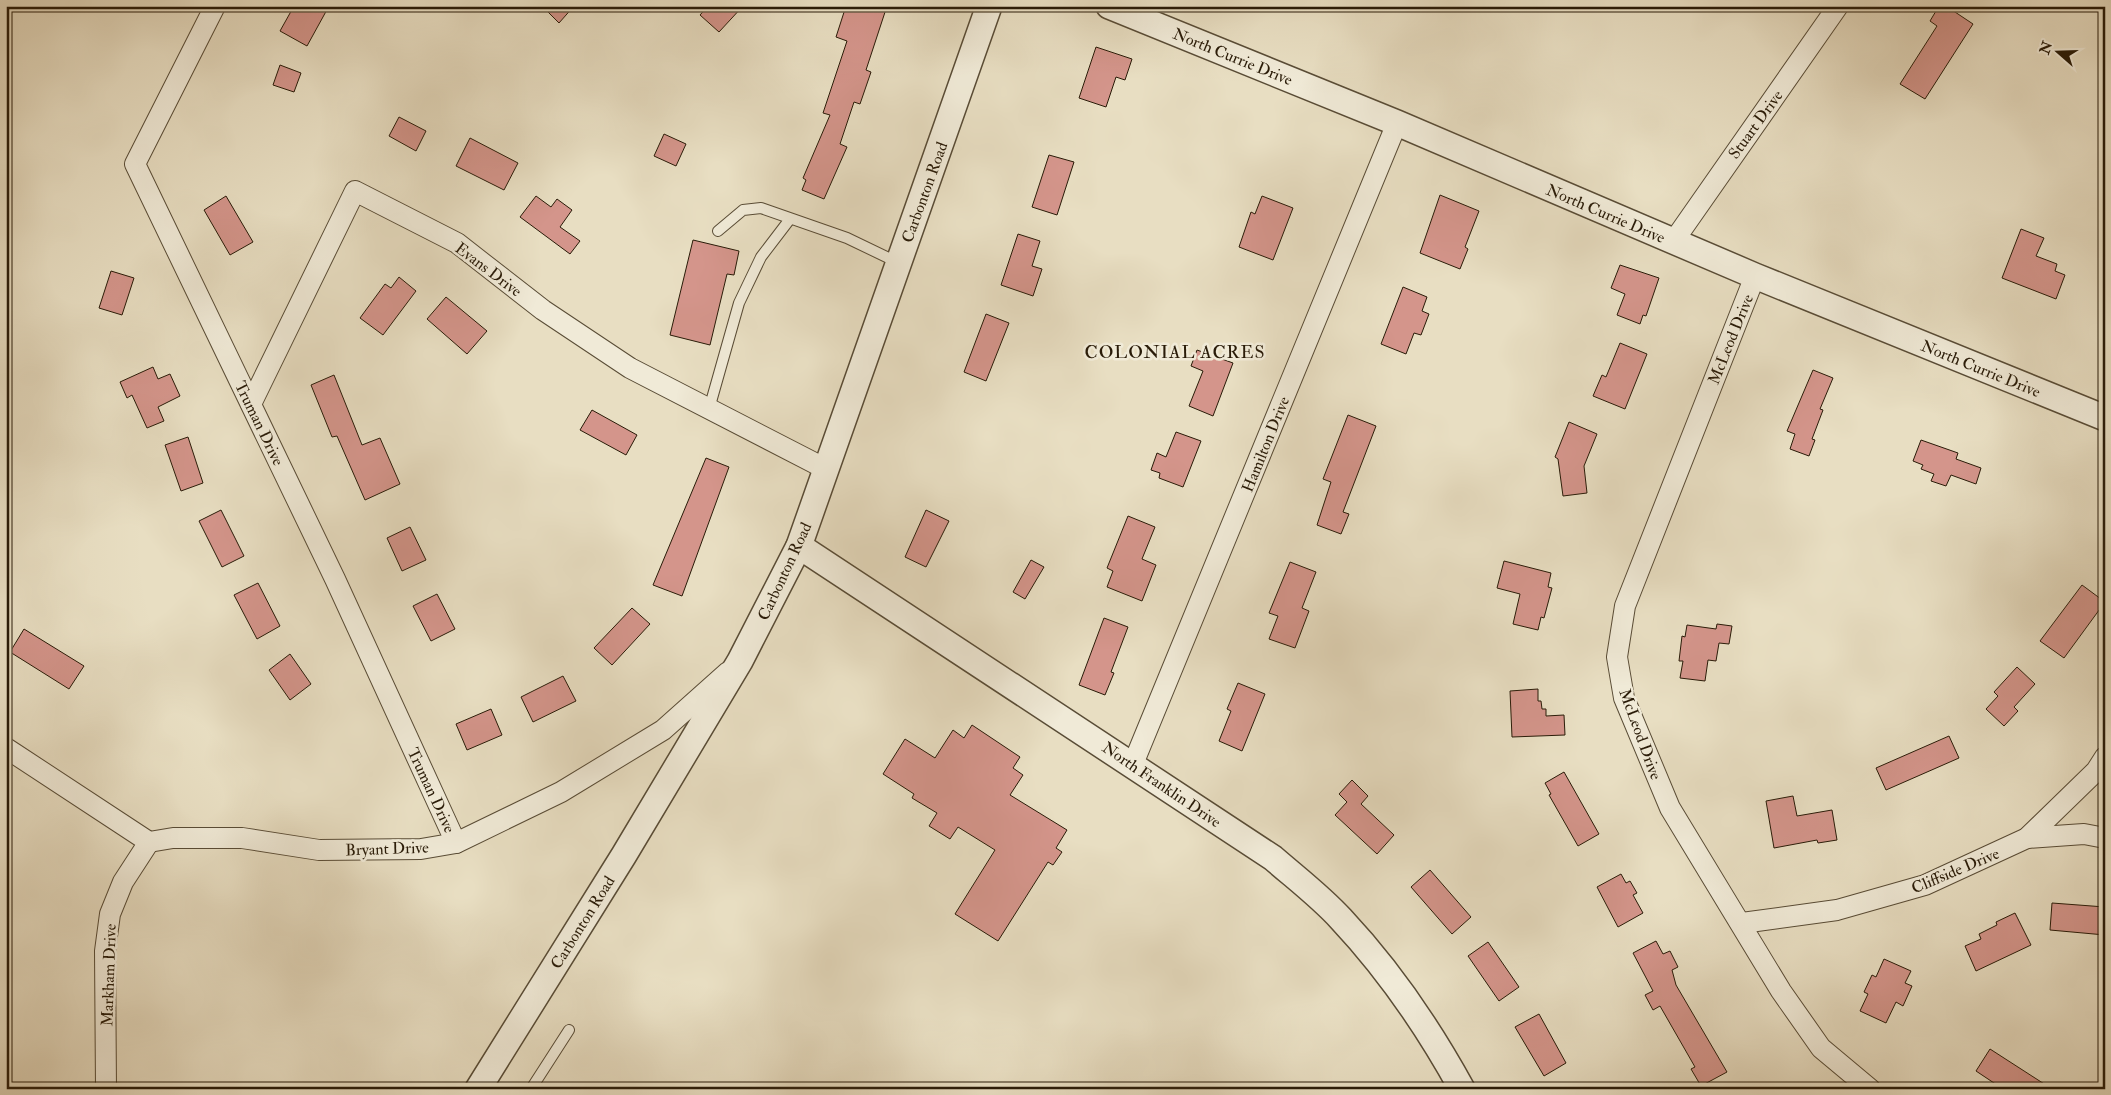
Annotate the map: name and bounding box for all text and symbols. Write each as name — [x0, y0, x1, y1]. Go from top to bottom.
street label: North Currie Drive — [1170, 24, 1296, 90]
north arrow — [2034, 28, 2084, 78]
text: N — [2036, 38, 2057, 57]
street label: Stuart Drive — [1724, 86, 1788, 163]
street label: Carbonton Road — [897, 139, 952, 245]
street label: North Currie Drive — [1543, 180, 1668, 248]
street label: Evans Drive — [451, 238, 526, 302]
street label: McLeod Drive — [1704, 291, 1758, 387]
street label: North Currie Drive — [1918, 336, 2044, 402]
district label: COLONIAL ACRES — [1085, 341, 1265, 364]
street label: Truman Drive — [230, 378, 288, 469]
street label: Hamilton Drive — [1238, 393, 1294, 495]
street label: Carbonton Road — [753, 519, 816, 624]
street label: McLeod Drive — [1614, 686, 1666, 783]
street label: North Franklin Drive — [1098, 738, 1225, 832]
street label: Truman Drive — [403, 745, 460, 836]
street label: Bryant Drive — [345, 838, 429, 860]
street label: Cliffside Drive — [1908, 843, 2003, 898]
street label: Carbonton Road — [546, 872, 619, 973]
street label: Markham Drive — [97, 923, 121, 1027]

